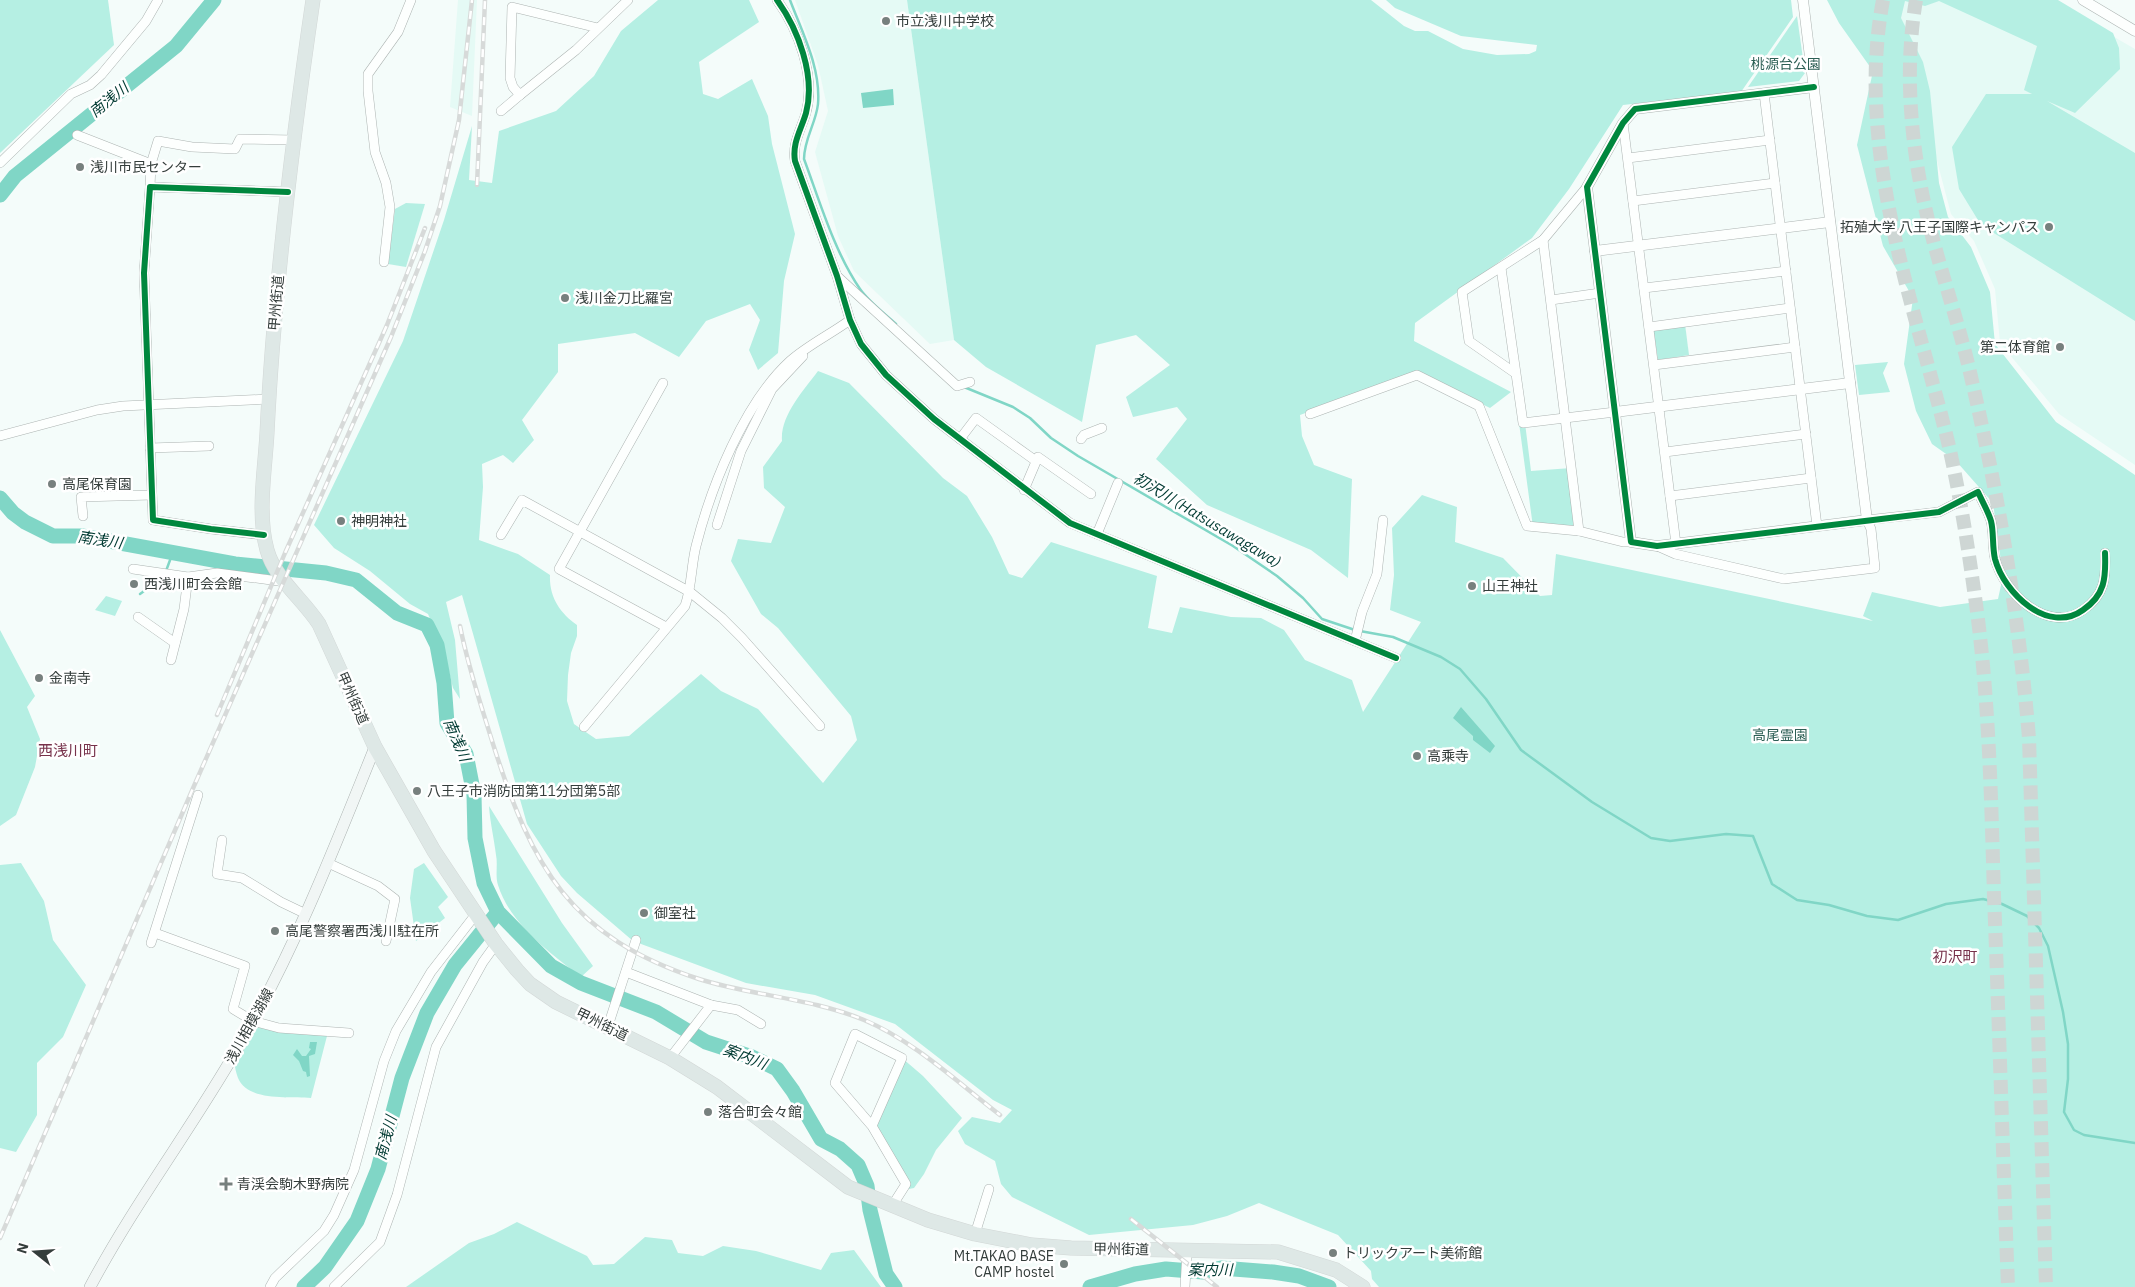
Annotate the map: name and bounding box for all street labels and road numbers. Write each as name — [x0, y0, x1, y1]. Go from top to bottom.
street label: 甲州街道 — [265, 274, 287, 332]
street label: 甲州街道 — [333, 669, 373, 727]
street label: 浅川相模湖線 — [221, 985, 277, 1067]
street label: 甲州街道 — [573, 1004, 631, 1044]
street label: 甲州街道 — [1093, 1240, 1149, 1258]

